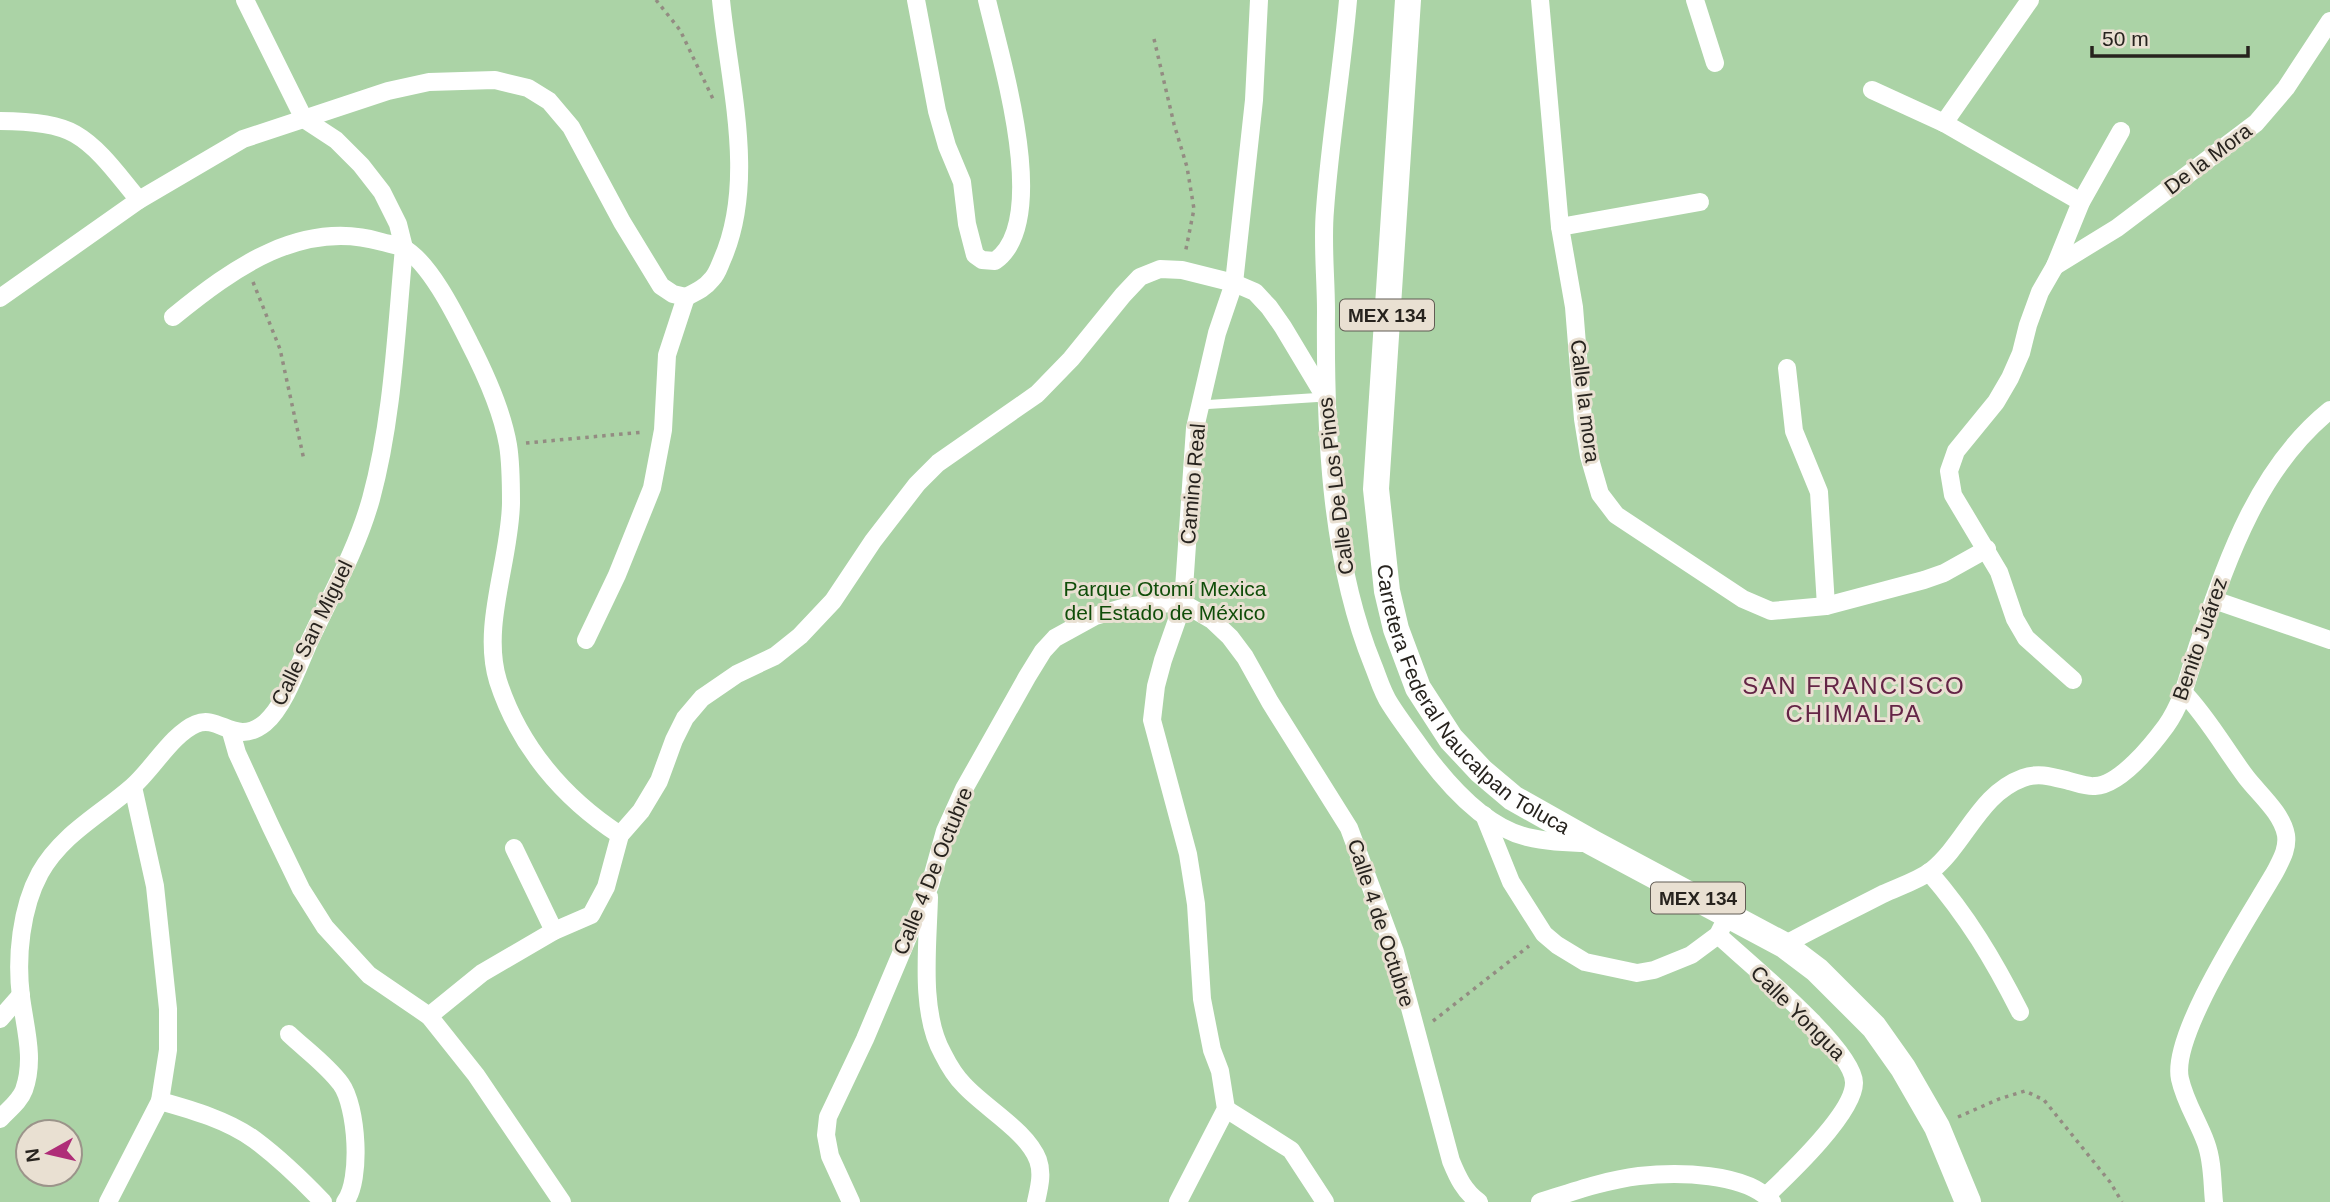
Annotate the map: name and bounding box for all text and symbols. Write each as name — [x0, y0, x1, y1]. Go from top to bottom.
scale bar — [2092, 14, 2248, 58]
text: 50 m — [2102, 27, 2149, 50]
street label: De la Mora — [2160, 118, 2256, 199]
road number: MEX 134 — [1340, 300, 1434, 330]
street label: Calle la mora — [1567, 338, 1604, 464]
street label: Calle De Los Pinos — [1313, 396, 1358, 576]
street label: Camino Real — [1176, 422, 1209, 545]
street label: Calle San Miguel — [266, 556, 357, 709]
street label: Carretera Federal Naucalpan Toluca — [1373, 563, 1574, 839]
street label: Benito Juárez — [2168, 574, 2231, 703]
park label: Parque Otomí Mexica del Estado de México — [1063, 577, 1267, 624]
district label: SAN FRANCISCO CHIMALPA — [1742, 672, 1966, 727]
street label: Calle 4 De Octubre — [888, 784, 977, 958]
street label: Calle 4 de Octubre — [1343, 836, 1419, 1010]
road number: MEX 134 — [1651, 882, 1745, 914]
street label: Calle Yongua — [1746, 961, 1850, 1065]
north arrow — [14, 1118, 84, 1188]
text: N — [21, 1147, 44, 1164]

